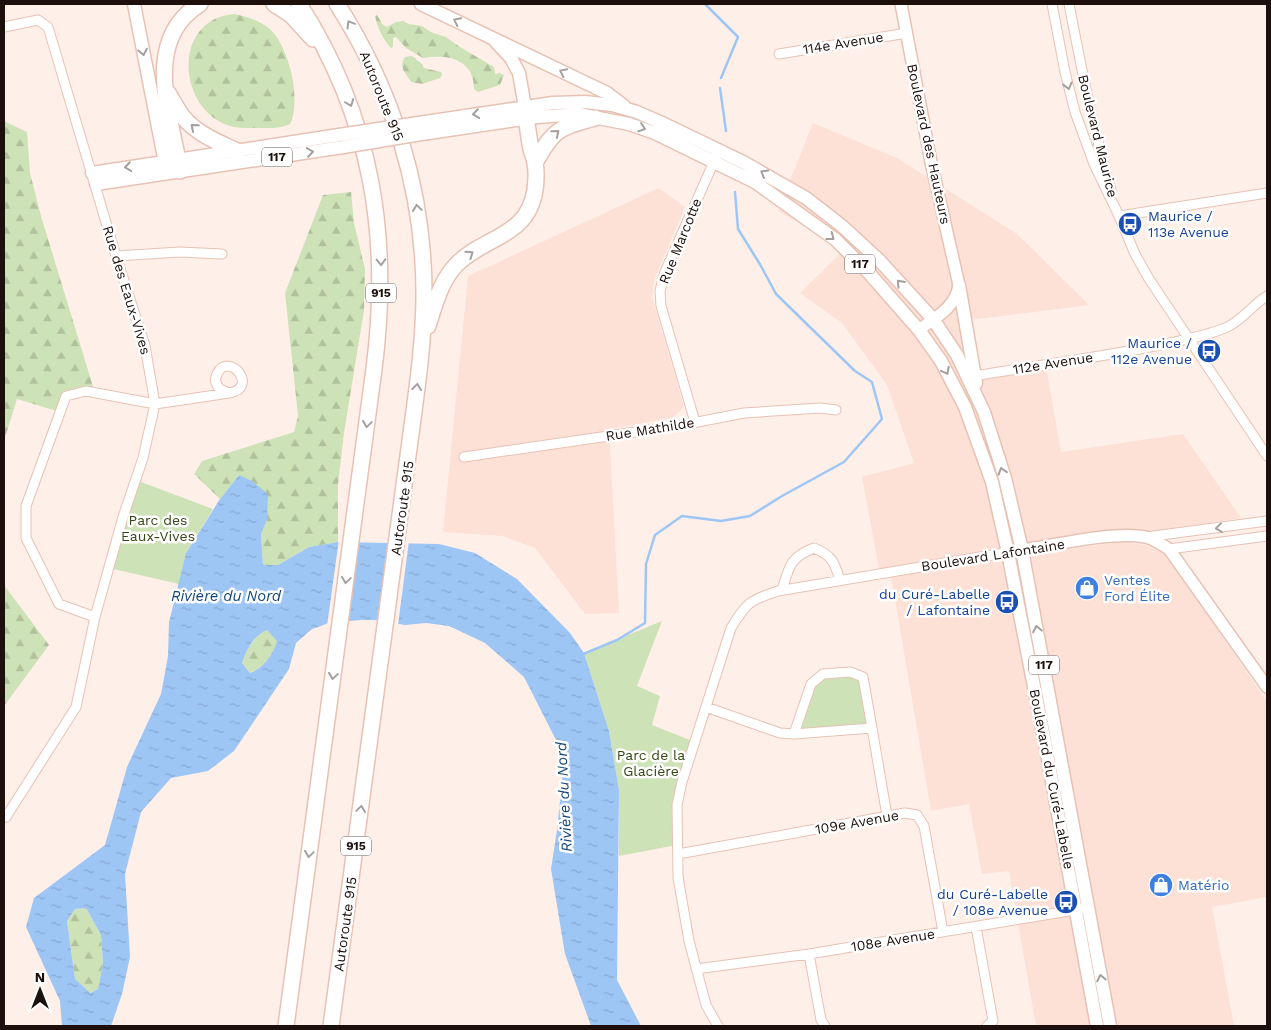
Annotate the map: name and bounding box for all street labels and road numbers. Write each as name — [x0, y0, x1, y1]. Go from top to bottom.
street label: 114e Avenue — [802, 29, 884, 57]
street label: Autoroute 915 — [357, 49, 407, 143]
street label: Boulevard des Hauteurs — [904, 62, 954, 226]
street label: Boulevard Maurice — [1075, 73, 1121, 199]
road number: 117 — [262, 148, 292, 166]
street label: Rue Marcotte — [656, 196, 704, 286]
street label: Rue des Eaux-Vives — [100, 224, 154, 356]
road number: 117 — [845, 254, 875, 274]
road number: 915 — [366, 284, 396, 302]
street label: 112e Avenue — [1012, 349, 1094, 377]
street label: Rue Mathilde — [605, 414, 695, 444]
street label: Autoroute 915 — [387, 460, 417, 556]
street label: Boulevard Lafontaine — [920, 536, 1066, 574]
road number: 117 — [1029, 656, 1059, 674]
street label: Boulevard du Curé-Labelle — [1027, 687, 1077, 871]
street label: 109e Avenue — [814, 807, 900, 837]
road number: 915 — [341, 836, 371, 856]
street label: Autoroute 915 — [330, 876, 360, 972]
street label: 108e Avenue — [850, 925, 936, 955]

